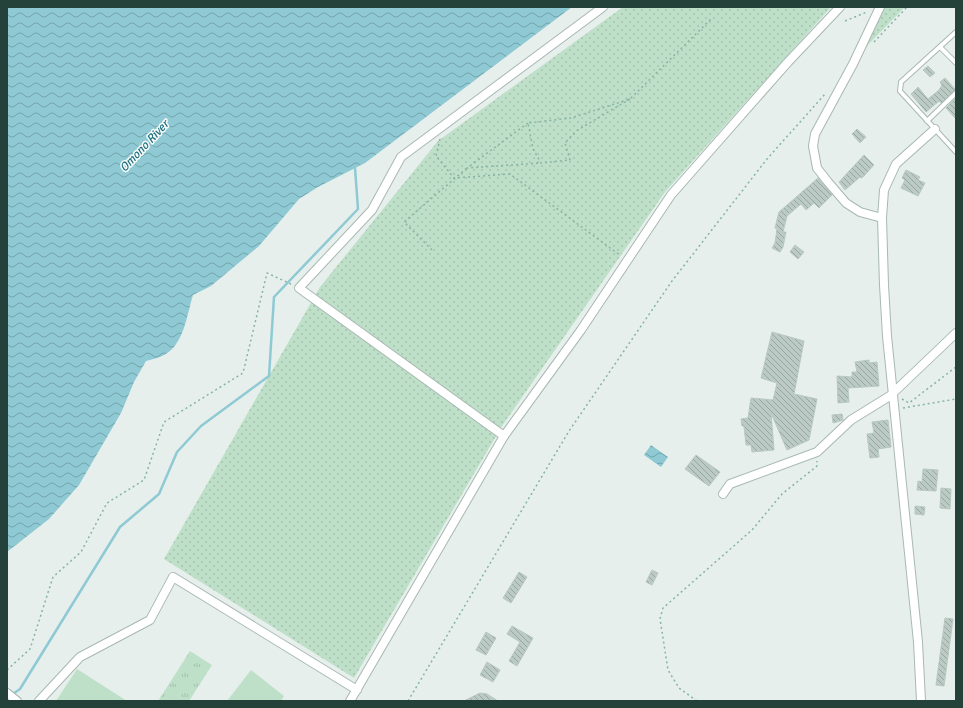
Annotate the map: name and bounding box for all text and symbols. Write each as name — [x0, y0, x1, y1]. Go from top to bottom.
water label: Omono River — [117, 116, 173, 175]

